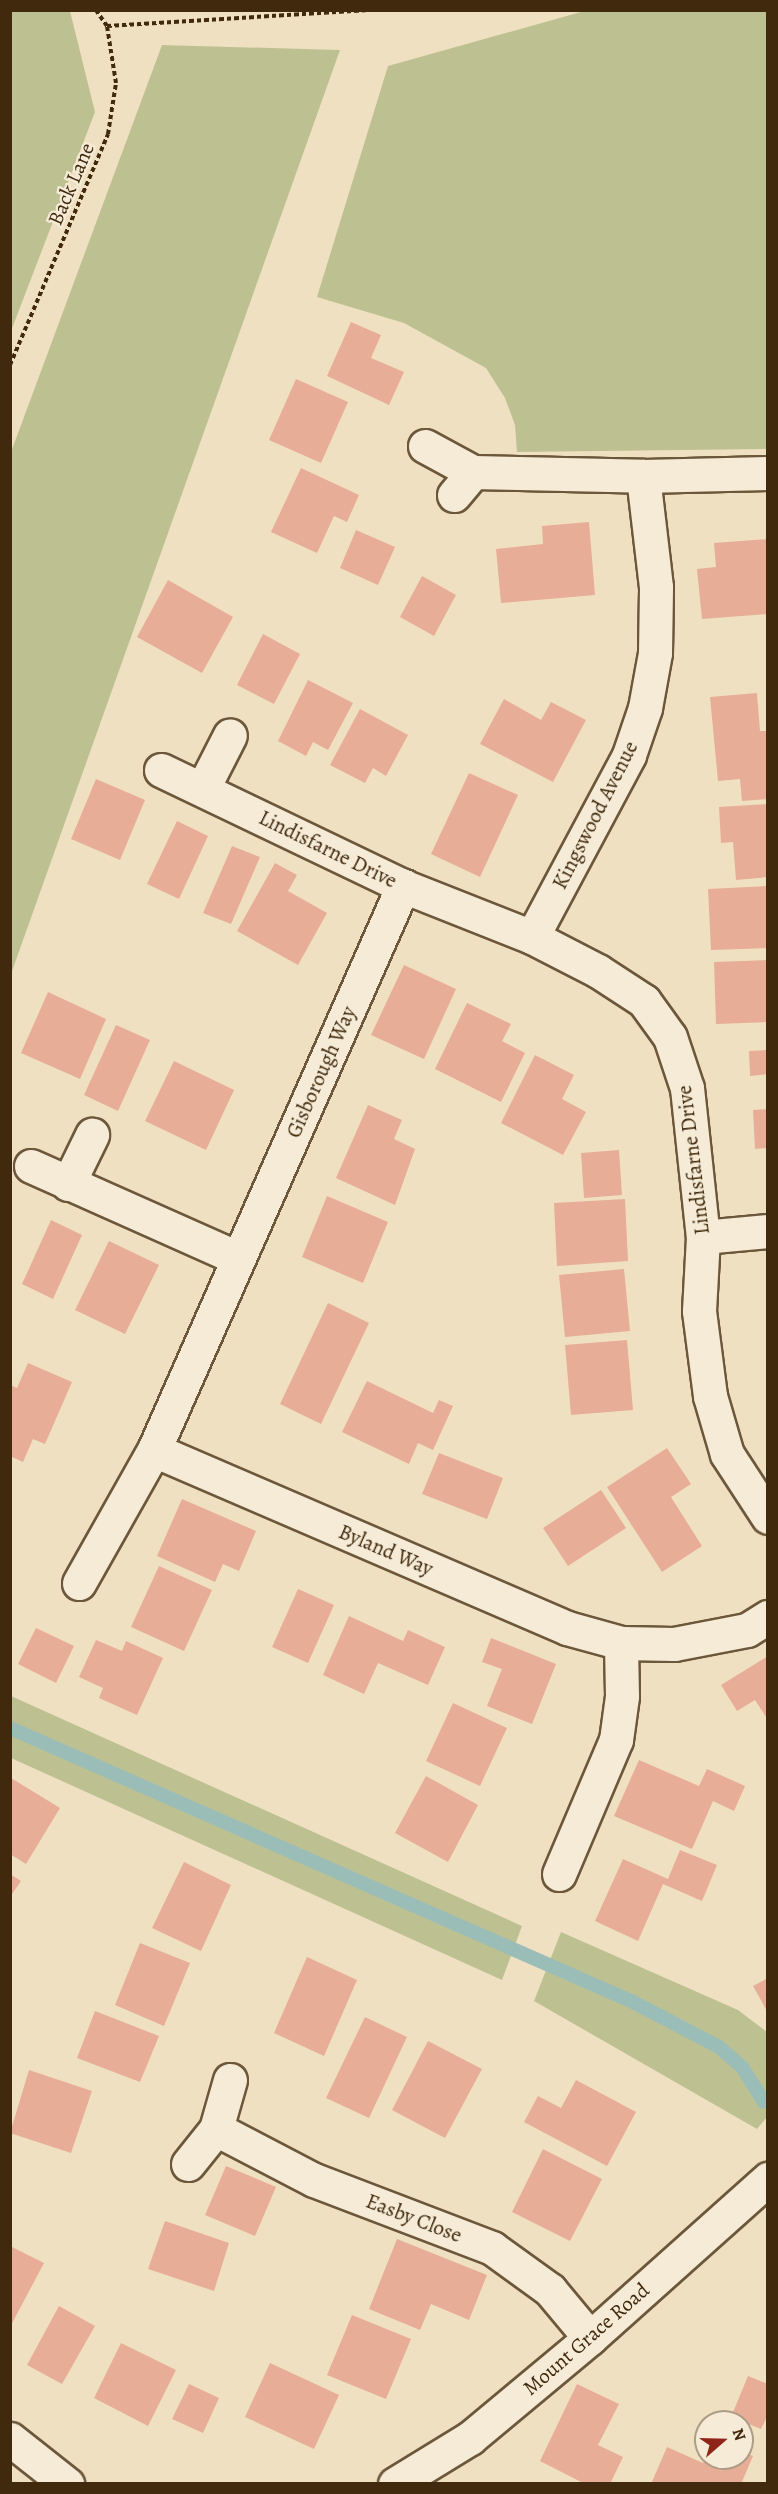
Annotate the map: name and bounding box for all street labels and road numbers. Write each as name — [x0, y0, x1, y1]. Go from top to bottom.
street label: Back Lane — [42, 139, 100, 229]
street label: Kingswood Avenue — [547, 737, 643, 893]
street label: Lindisfarne Drive — [255, 805, 401, 893]
street label: Gisborough Way — [281, 1002, 361, 1142]
street label: Lindisfarne Drive — [671, 1084, 715, 1236]
street label: Byland Way — [335, 1519, 437, 1581]
street label: Easby Close — [363, 2188, 465, 2248]
street label: Mount Grace Road — [518, 2277, 654, 2401]

